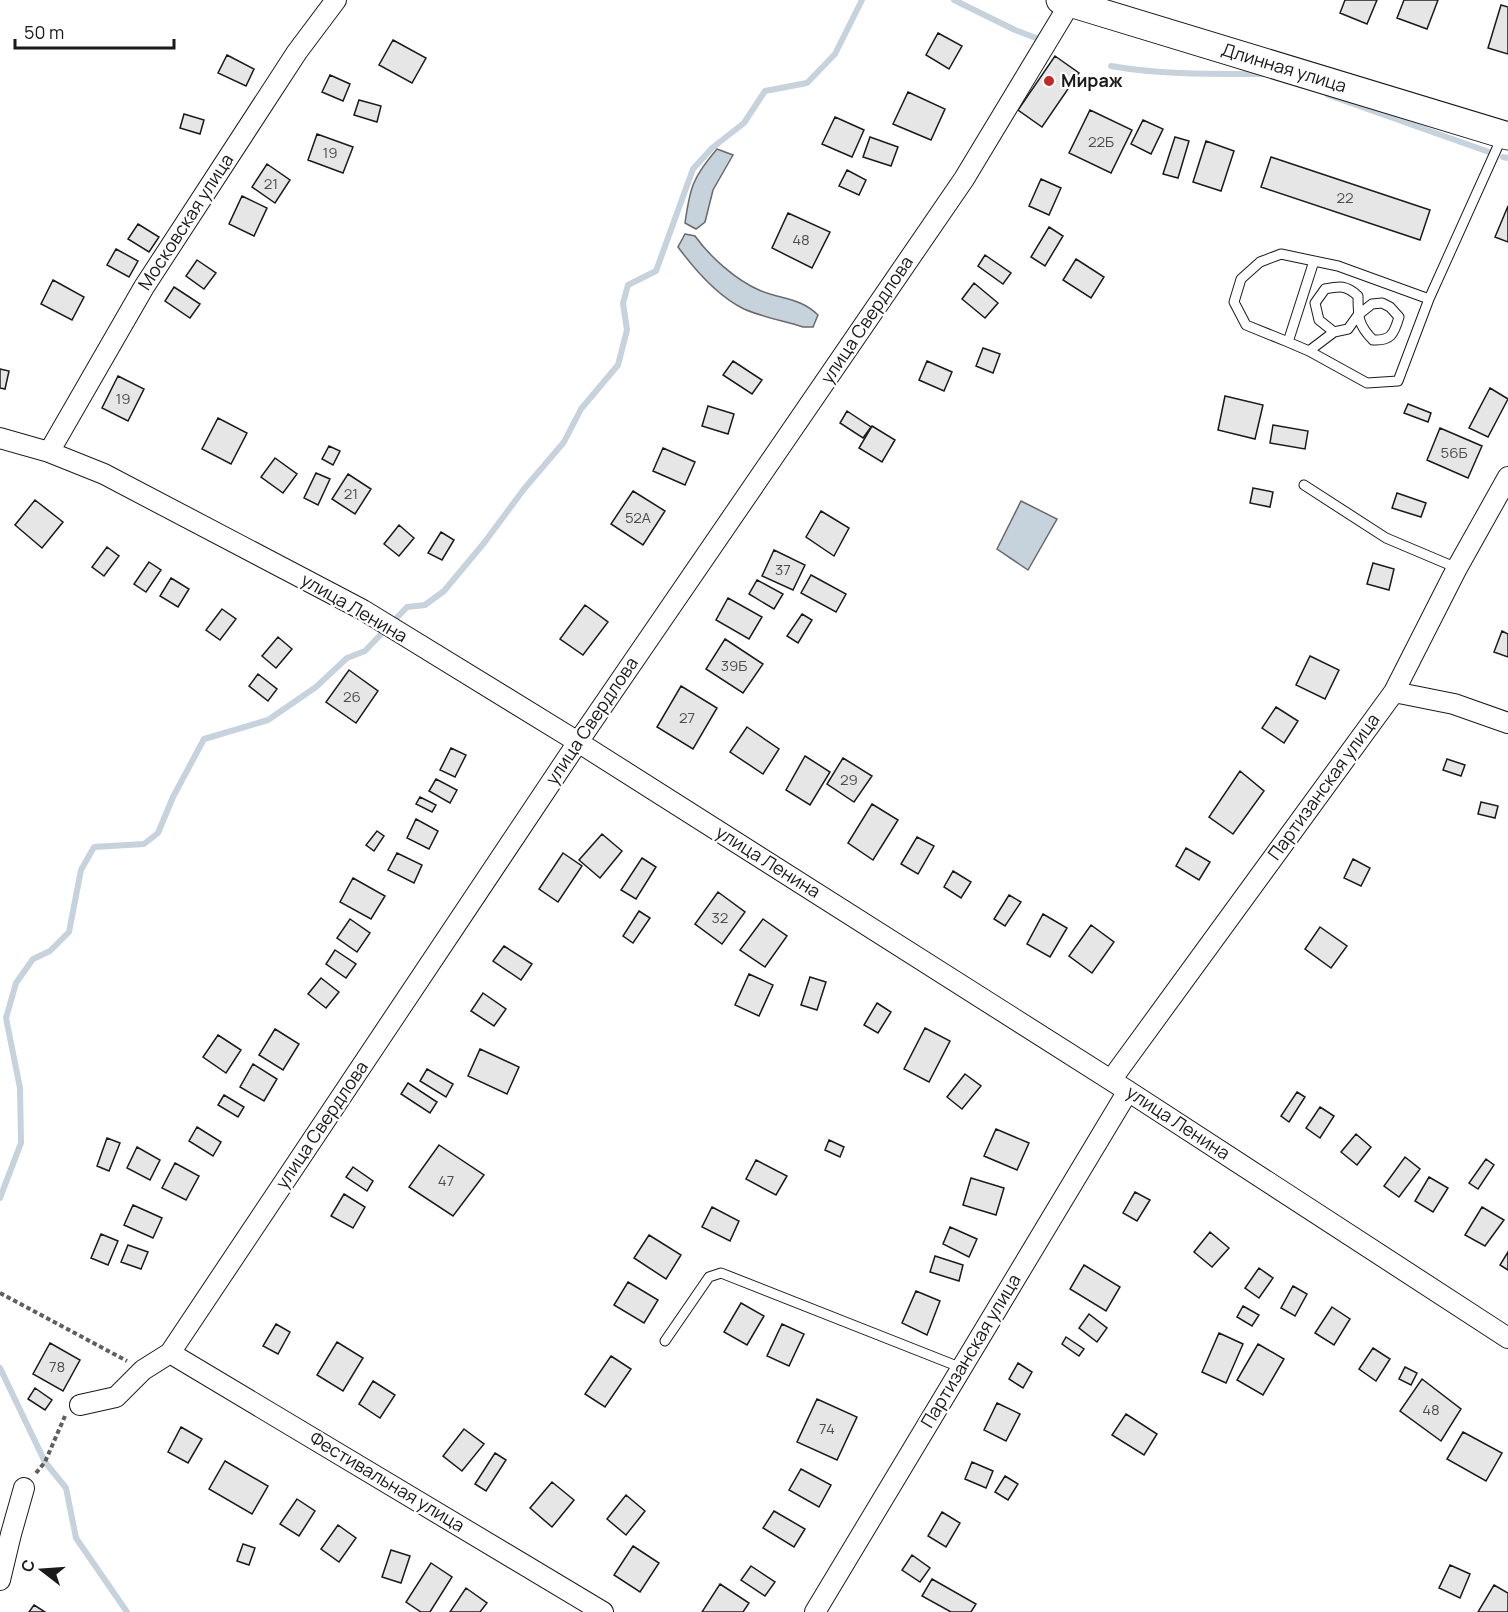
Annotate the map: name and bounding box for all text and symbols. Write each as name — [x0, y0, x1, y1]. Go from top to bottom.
scale bar — [15, 12, 174, 50]
text: 50 m — [24, 20, 64, 44]
street label: Длинная улица — [1219, 37, 1350, 97]
place label: Мираж — [1061, 68, 1123, 92]
marker: Мираж — [1042, 74, 1056, 88]
house number: 22Б — [1088, 131, 1114, 152]
house number: 19 — [322, 142, 338, 163]
street label: Московская улица — [132, 149, 238, 294]
house number: 21 — [264, 173, 278, 194]
house number: 22 — [1336, 187, 1354, 208]
house number: 48 — [792, 229, 810, 250]
street label: улица Свердлова — [814, 251, 918, 388]
house number: 19 — [115, 388, 131, 409]
house number: 56Б — [1440, 442, 1468, 463]
house number: 21 — [344, 483, 358, 504]
house number: 52А — [625, 507, 651, 528]
house number: 37 — [775, 559, 791, 580]
street label: улица Ленина — [297, 567, 412, 647]
street label: улица Свердлова — [539, 652, 643, 789]
house number: 39Б — [721, 655, 747, 676]
house number: 26 — [343, 686, 361, 707]
house number: 27 — [679, 707, 695, 728]
street label: Партизанская улица — [1262, 708, 1384, 864]
house number: 29 — [840, 769, 858, 790]
street label: улица Ленина — [712, 819, 825, 903]
house number: 32 — [712, 907, 728, 928]
street label: улица Свердлова — [269, 1056, 373, 1193]
street label: улица Ленина — [1122, 1080, 1235, 1165]
house number: 47 — [438, 1170, 454, 1191]
street label: Партизанская улица — [915, 1269, 1026, 1432]
house number: 78 — [49, 1356, 65, 1377]
house number: 48 — [1422, 1399, 1440, 1420]
house number: 74 — [819, 1418, 835, 1439]
street label: Фестивальная улица — [306, 1425, 469, 1537]
north arrow — [12, 1540, 72, 1600]
text: С — [15, 1557, 40, 1574]

